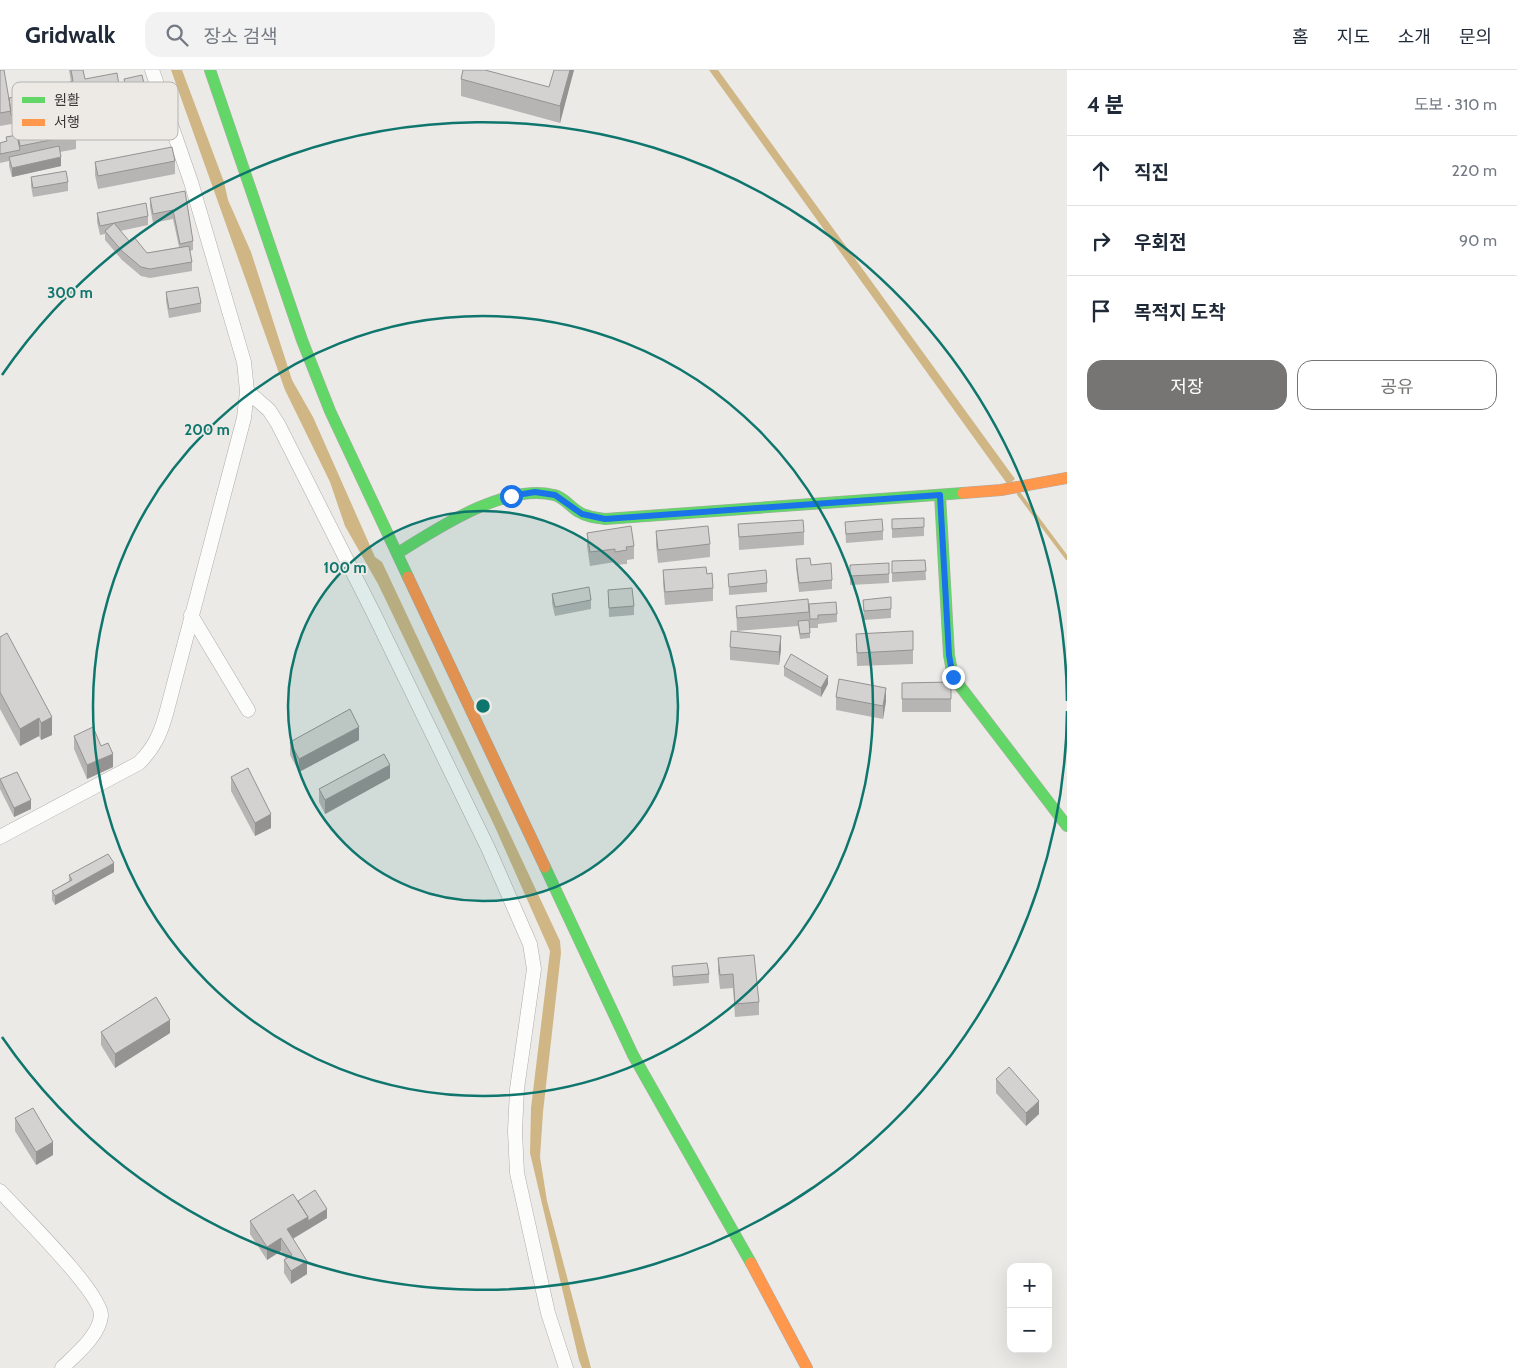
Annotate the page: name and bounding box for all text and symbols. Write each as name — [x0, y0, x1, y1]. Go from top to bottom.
search box — [145, 12, 495, 57]
text: Gridwalk — [25, 20, 115, 49]
icon: search — [163, 21, 191, 49]
text: 장소 검색 — [203, 25, 278, 48]
text: 홈 — [1292, 26, 1309, 48]
text: 지도 — [1337, 26, 1370, 48]
text: 소개 — [1398, 26, 1431, 48]
text: 문의 — [1459, 26, 1492, 48]
legend — [12, 82, 178, 140]
text: 원활 — [54, 91, 80, 109]
text: 4 분 — [1087, 92, 1124, 117]
text: 도보 · 310 m — [1414, 95, 1497, 114]
text: 서행 — [54, 113, 80, 131]
icon: ahead — [1087, 157, 1115, 185]
text: 직진 — [1134, 161, 1169, 184]
text: 220 m — [1451, 161, 1497, 180]
icon: right — [1087, 227, 1115, 255]
text: 우회전 — [1134, 231, 1186, 254]
text: 90 m — [1459, 231, 1497, 250]
text: 300 m — [47, 284, 93, 302]
icon: arrive — [1087, 297, 1115, 325]
text: 목적지 도착 — [1134, 301, 1226, 324]
button: 저장 — [1087, 360, 1287, 410]
button: 공유 — [1297, 360, 1497, 410]
text: 200 m — [184, 421, 230, 439]
route start — [500, 485, 523, 508]
text: 100 m — [323, 559, 367, 577]
route end — [942, 666, 965, 689]
centre of rings — [474, 697, 492, 715]
map controls — [1007, 1263, 1052, 1353]
button: + — [1007, 1263, 1052, 1308]
button: − — [1007, 1308, 1052, 1353]

